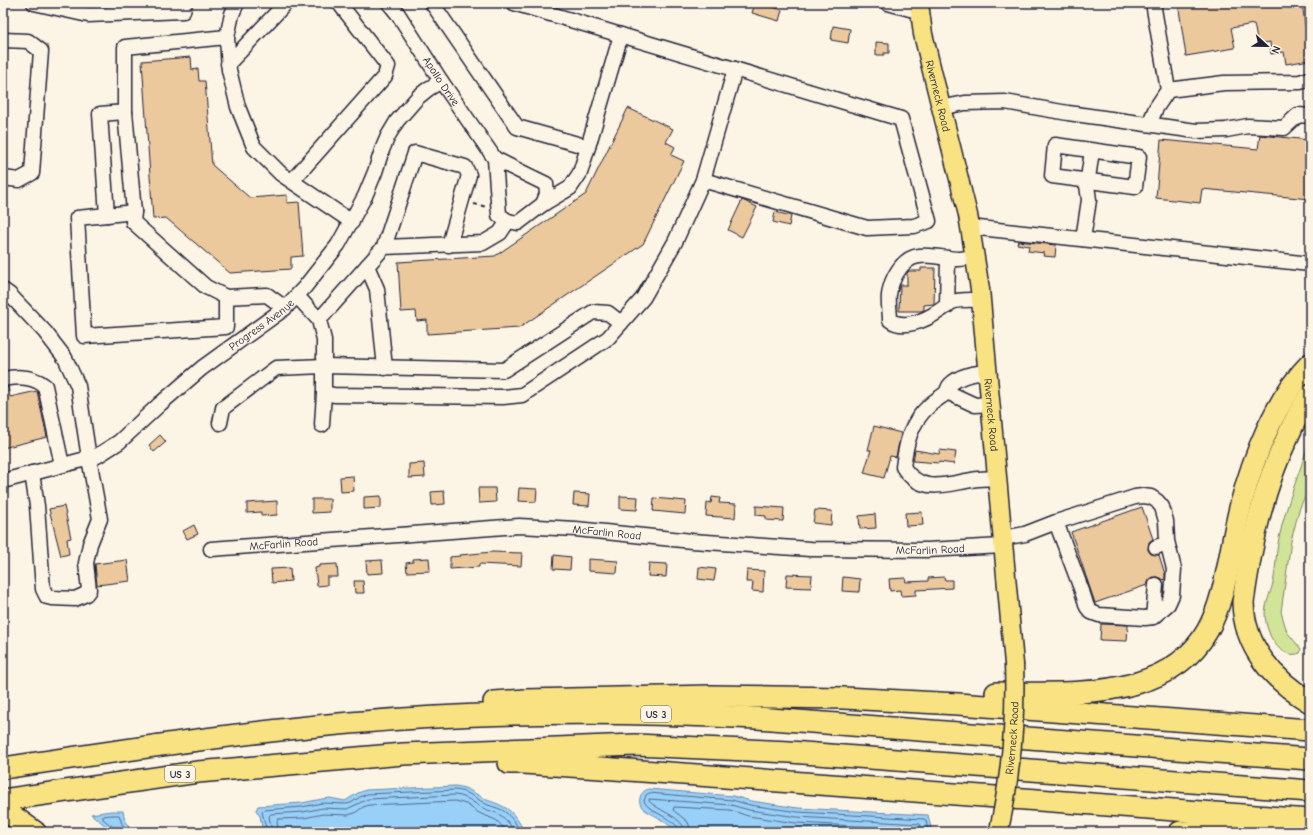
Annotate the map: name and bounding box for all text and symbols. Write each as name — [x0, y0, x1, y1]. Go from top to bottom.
north arrow — [1247, 26, 1287, 66]
text: N — [1268, 44, 1283, 55]
street label: Apollo Drive — [420, 54, 462, 109]
street label: Riverneck Road — [923, 59, 953, 133]
street label: Progress Avenue — [226, 296, 297, 354]
street label: Riverneck Road — [981, 378, 1001, 452]
street label: McFarlin Road — [572, 523, 642, 543]
street label: McFarlin Road — [249, 535, 319, 553]
street label: McFarlin Road — [896, 542, 965, 557]
street label: Riverneck Road — [1003, 701, 1021, 775]
road number: US 3 — [641, 706, 671, 722]
road number: US 3 — [165, 766, 195, 782]

